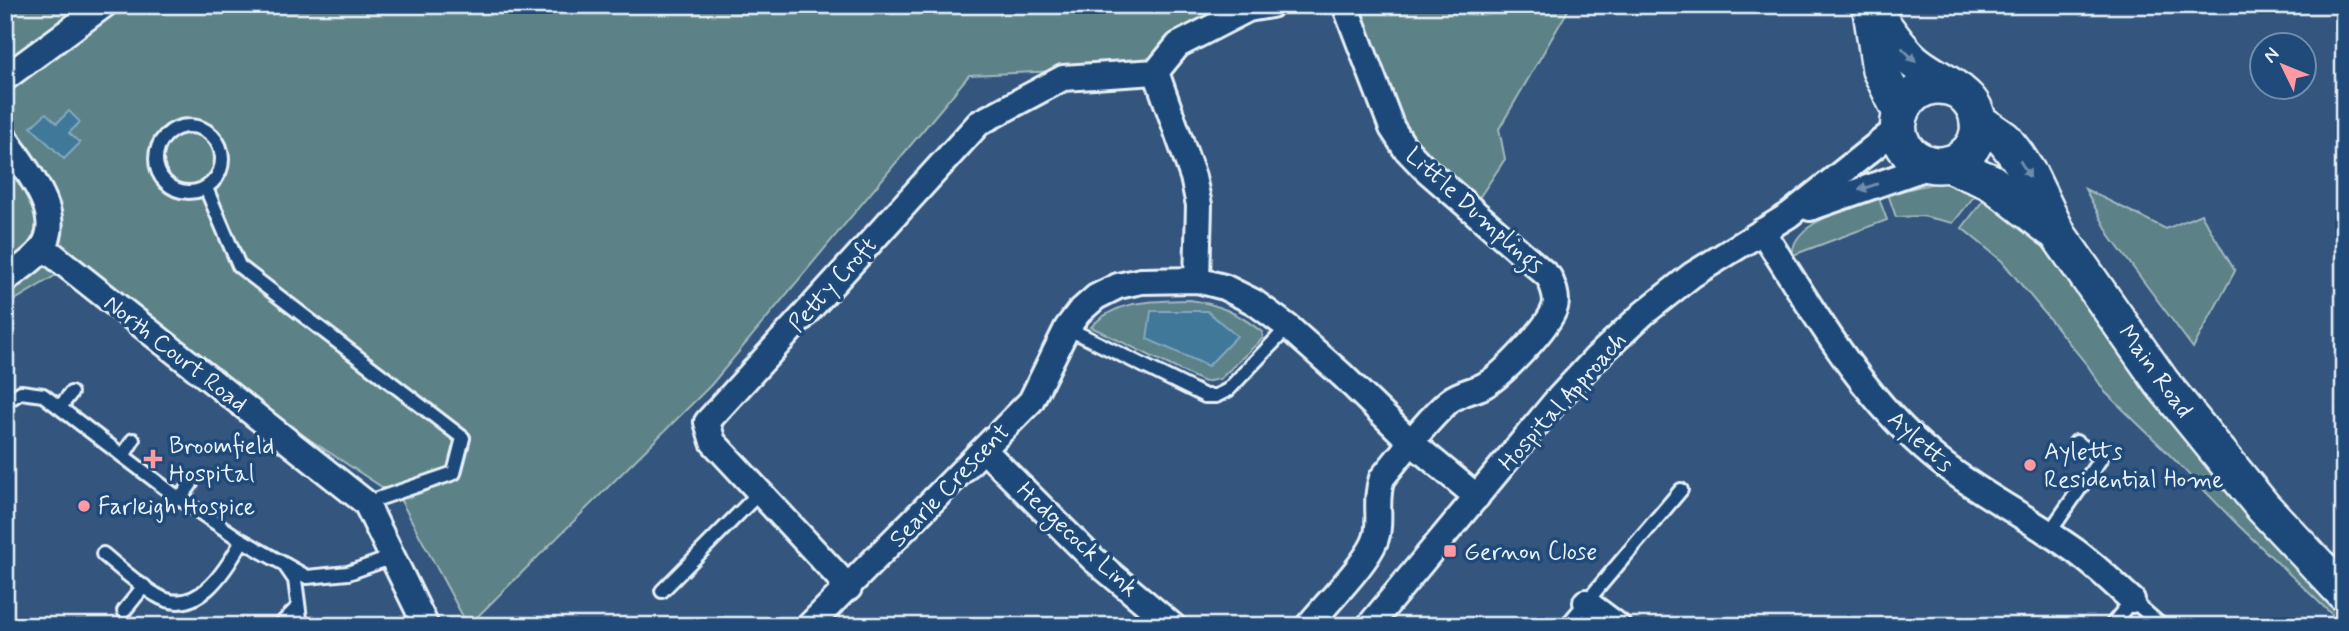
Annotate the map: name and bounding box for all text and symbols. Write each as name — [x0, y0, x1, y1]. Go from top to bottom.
north arrow — [2248, 32, 2318, 102]
text: N — [2258, 42, 2285, 69]
one-way arrow — [1901, 47, 1917, 64]
street label: Little Dumplings — [1396, 141, 1550, 284]
one-way arrow — [2019, 160, 2032, 179]
one-way arrow — [1858, 182, 1879, 193]
street label: Petty Croft — [782, 231, 884, 339]
street label: North Court Road — [97, 288, 253, 420]
street label: Main Road — [2110, 319, 2199, 425]
street label: Hospital Approach — [1492, 326, 1636, 480]
street label: Ayletts — [1880, 404, 1960, 480]
street label: Searle Crescent — [883, 417, 1017, 555]
place label: Broomfield Hospital — [169, 431, 274, 490]
place label: Ayletts Residential Home — [2044, 437, 2224, 496]
marker: Broomfield Hospital — [143, 449, 163, 469]
marker: Ayletts Residential Home — [2022, 457, 2038, 473]
street label: Hedgecock Link — [1008, 476, 1145, 606]
place label: Farleigh Hospice — [98, 492, 255, 523]
marker: Farleigh Hospice — [76, 498, 92, 514]
place label: Gernon Close — [1464, 537, 1597, 568]
marker: Gernon Close — [1442, 543, 1458, 559]

